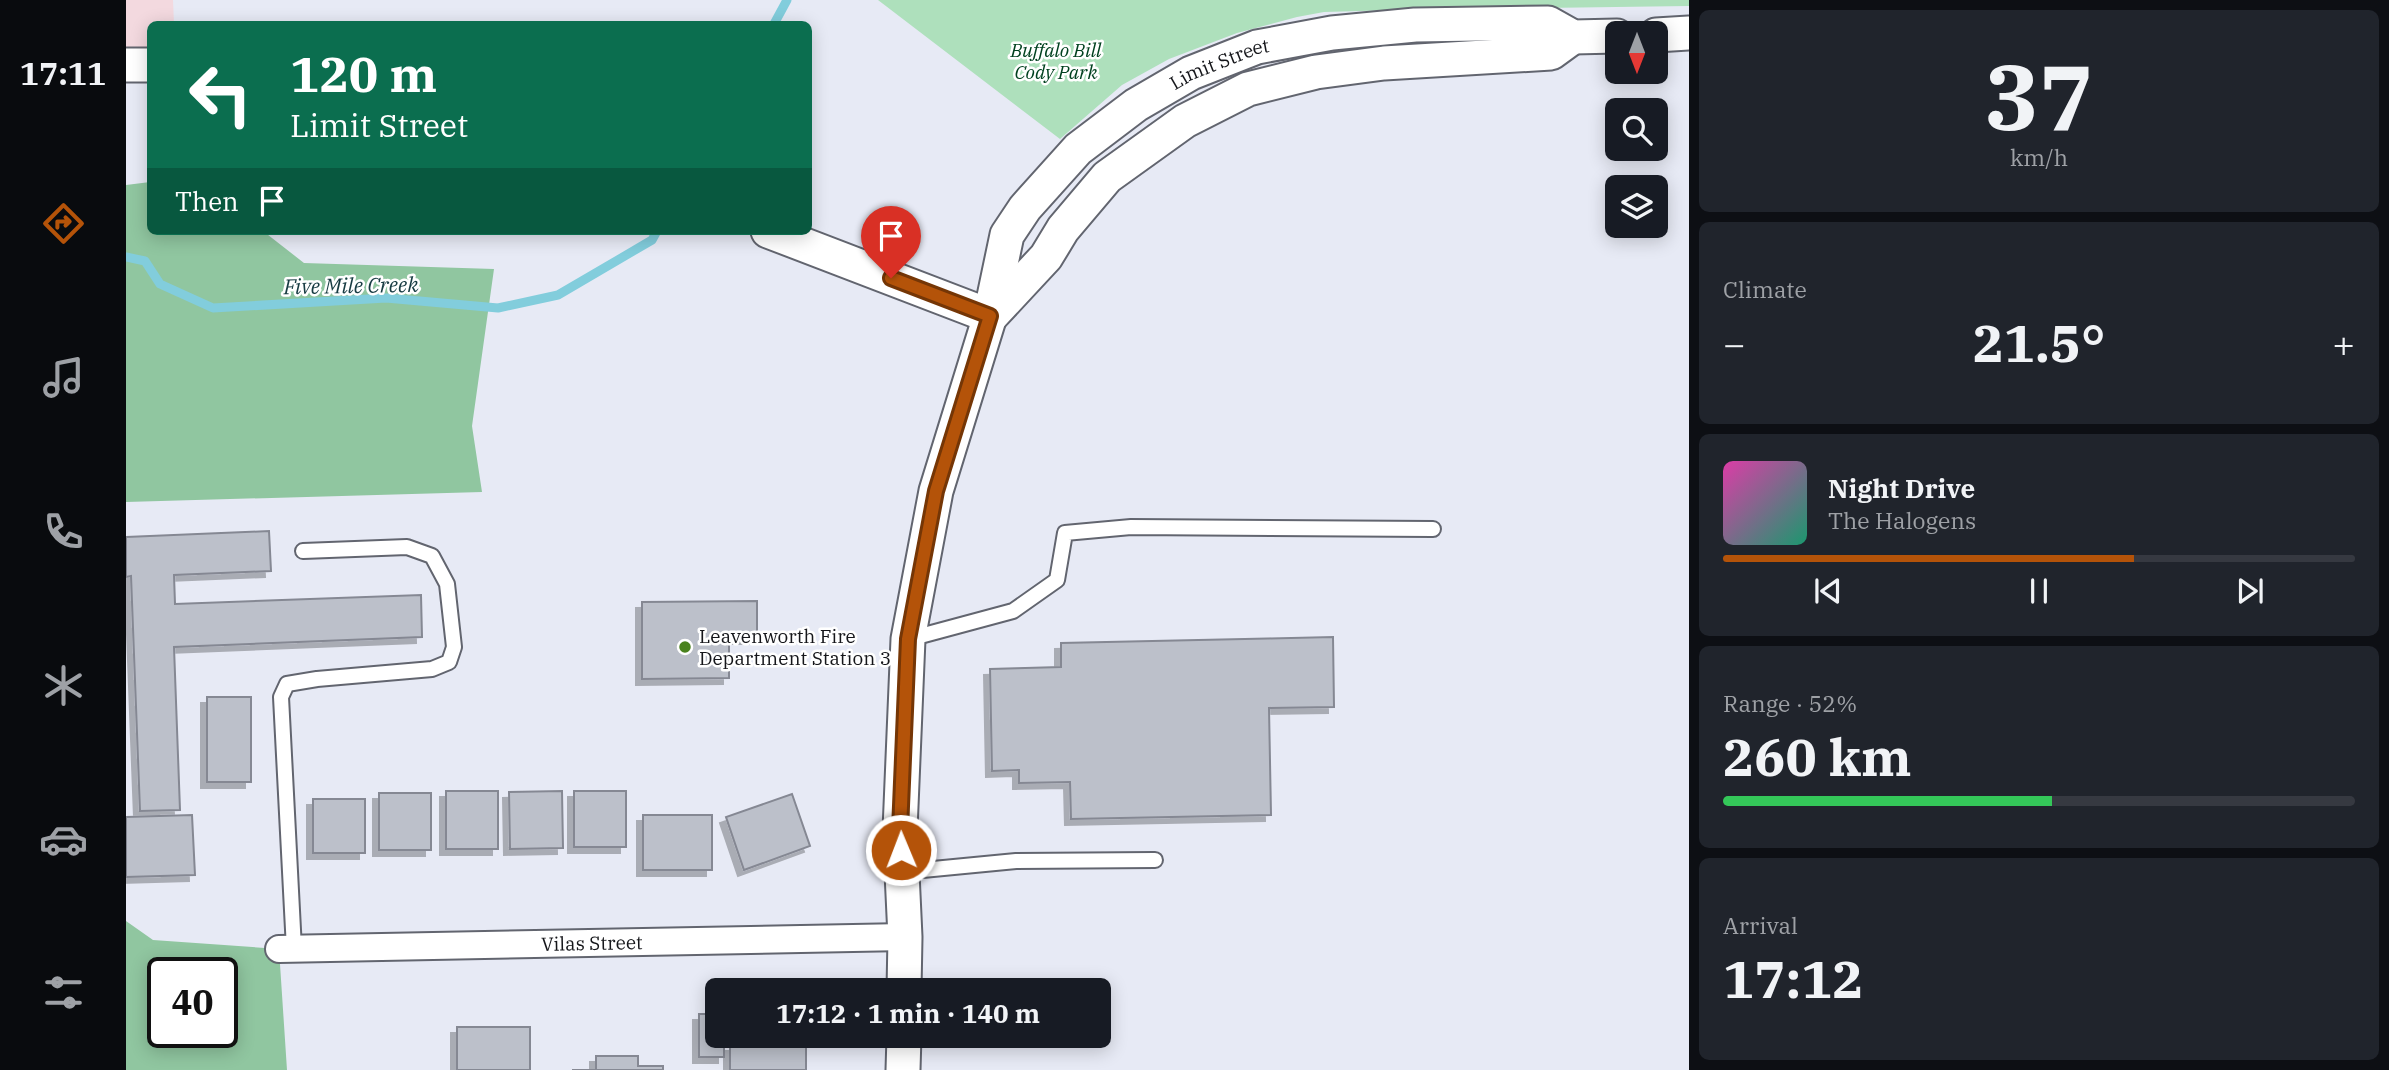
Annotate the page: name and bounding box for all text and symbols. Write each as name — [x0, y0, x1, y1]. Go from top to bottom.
north arrow — [1605, 21, 1668, 84]
map controls — [1605, 21, 1668, 238]
street label: Limit Street — [1165, 33, 1271, 95]
text: 37 — [1984, 37, 2094, 155]
park label: Buffalo Bill Cody Park — [1010, 38, 1102, 84]
text: 120 m — [290, 42, 437, 105]
icon: left — [175, 49, 266, 140]
text: 17:11 — [20, 52, 106, 94]
button: search — [1605, 98, 1668, 161]
text: Limit Street — [290, 104, 468, 146]
text: km/h — [2010, 142, 2068, 172]
button: layers — [1605, 175, 1668, 238]
icon: arrive — [253, 182, 291, 220]
text: Then — [175, 184, 239, 218]
icon: directions — [39, 199, 88, 248]
pin — [861, 206, 921, 278]
icon: arrive — [872, 217, 910, 255]
water label: Five Mile Creek — [282, 270, 419, 300]
text: Climate — [1723, 274, 1807, 304]
text: 21.5° — [1973, 309, 2105, 376]
text: − — [1723, 319, 1746, 368]
text: + — [2332, 319, 2355, 368]
icon: music — [39, 353, 88, 402]
text: Night Drive — [1828, 471, 1975, 505]
text: The Halogens — [1828, 505, 1976, 535]
icon: phone — [39, 507, 88, 556]
icon: previous — [1809, 572, 1847, 610]
icon: pause — [2020, 572, 2058, 610]
icon: next — [2231, 572, 2269, 610]
place label: Leavenworth Fire Department Station 3 — [699, 624, 891, 670]
marker: Leavenworth Fire Department Station 3 — [677, 639, 693, 655]
icon: climate — [39, 661, 88, 710]
text: Range · 52% — [1723, 688, 1857, 718]
text: 260 km — [1723, 723, 1912, 790]
position arrow — [864, 813, 938, 887]
icon: car — [39, 815, 88, 864]
text: Arrival — [1723, 910, 1798, 940]
street label: Vilas Street — [541, 930, 643, 956]
text: 17:12 — [1723, 945, 1864, 1012]
speed limit sign: 40 — [147, 957, 238, 1048]
icon: filters — [39, 968, 88, 1017]
text: 17:12 · 1 min · 140 m — [776, 996, 1040, 1030]

